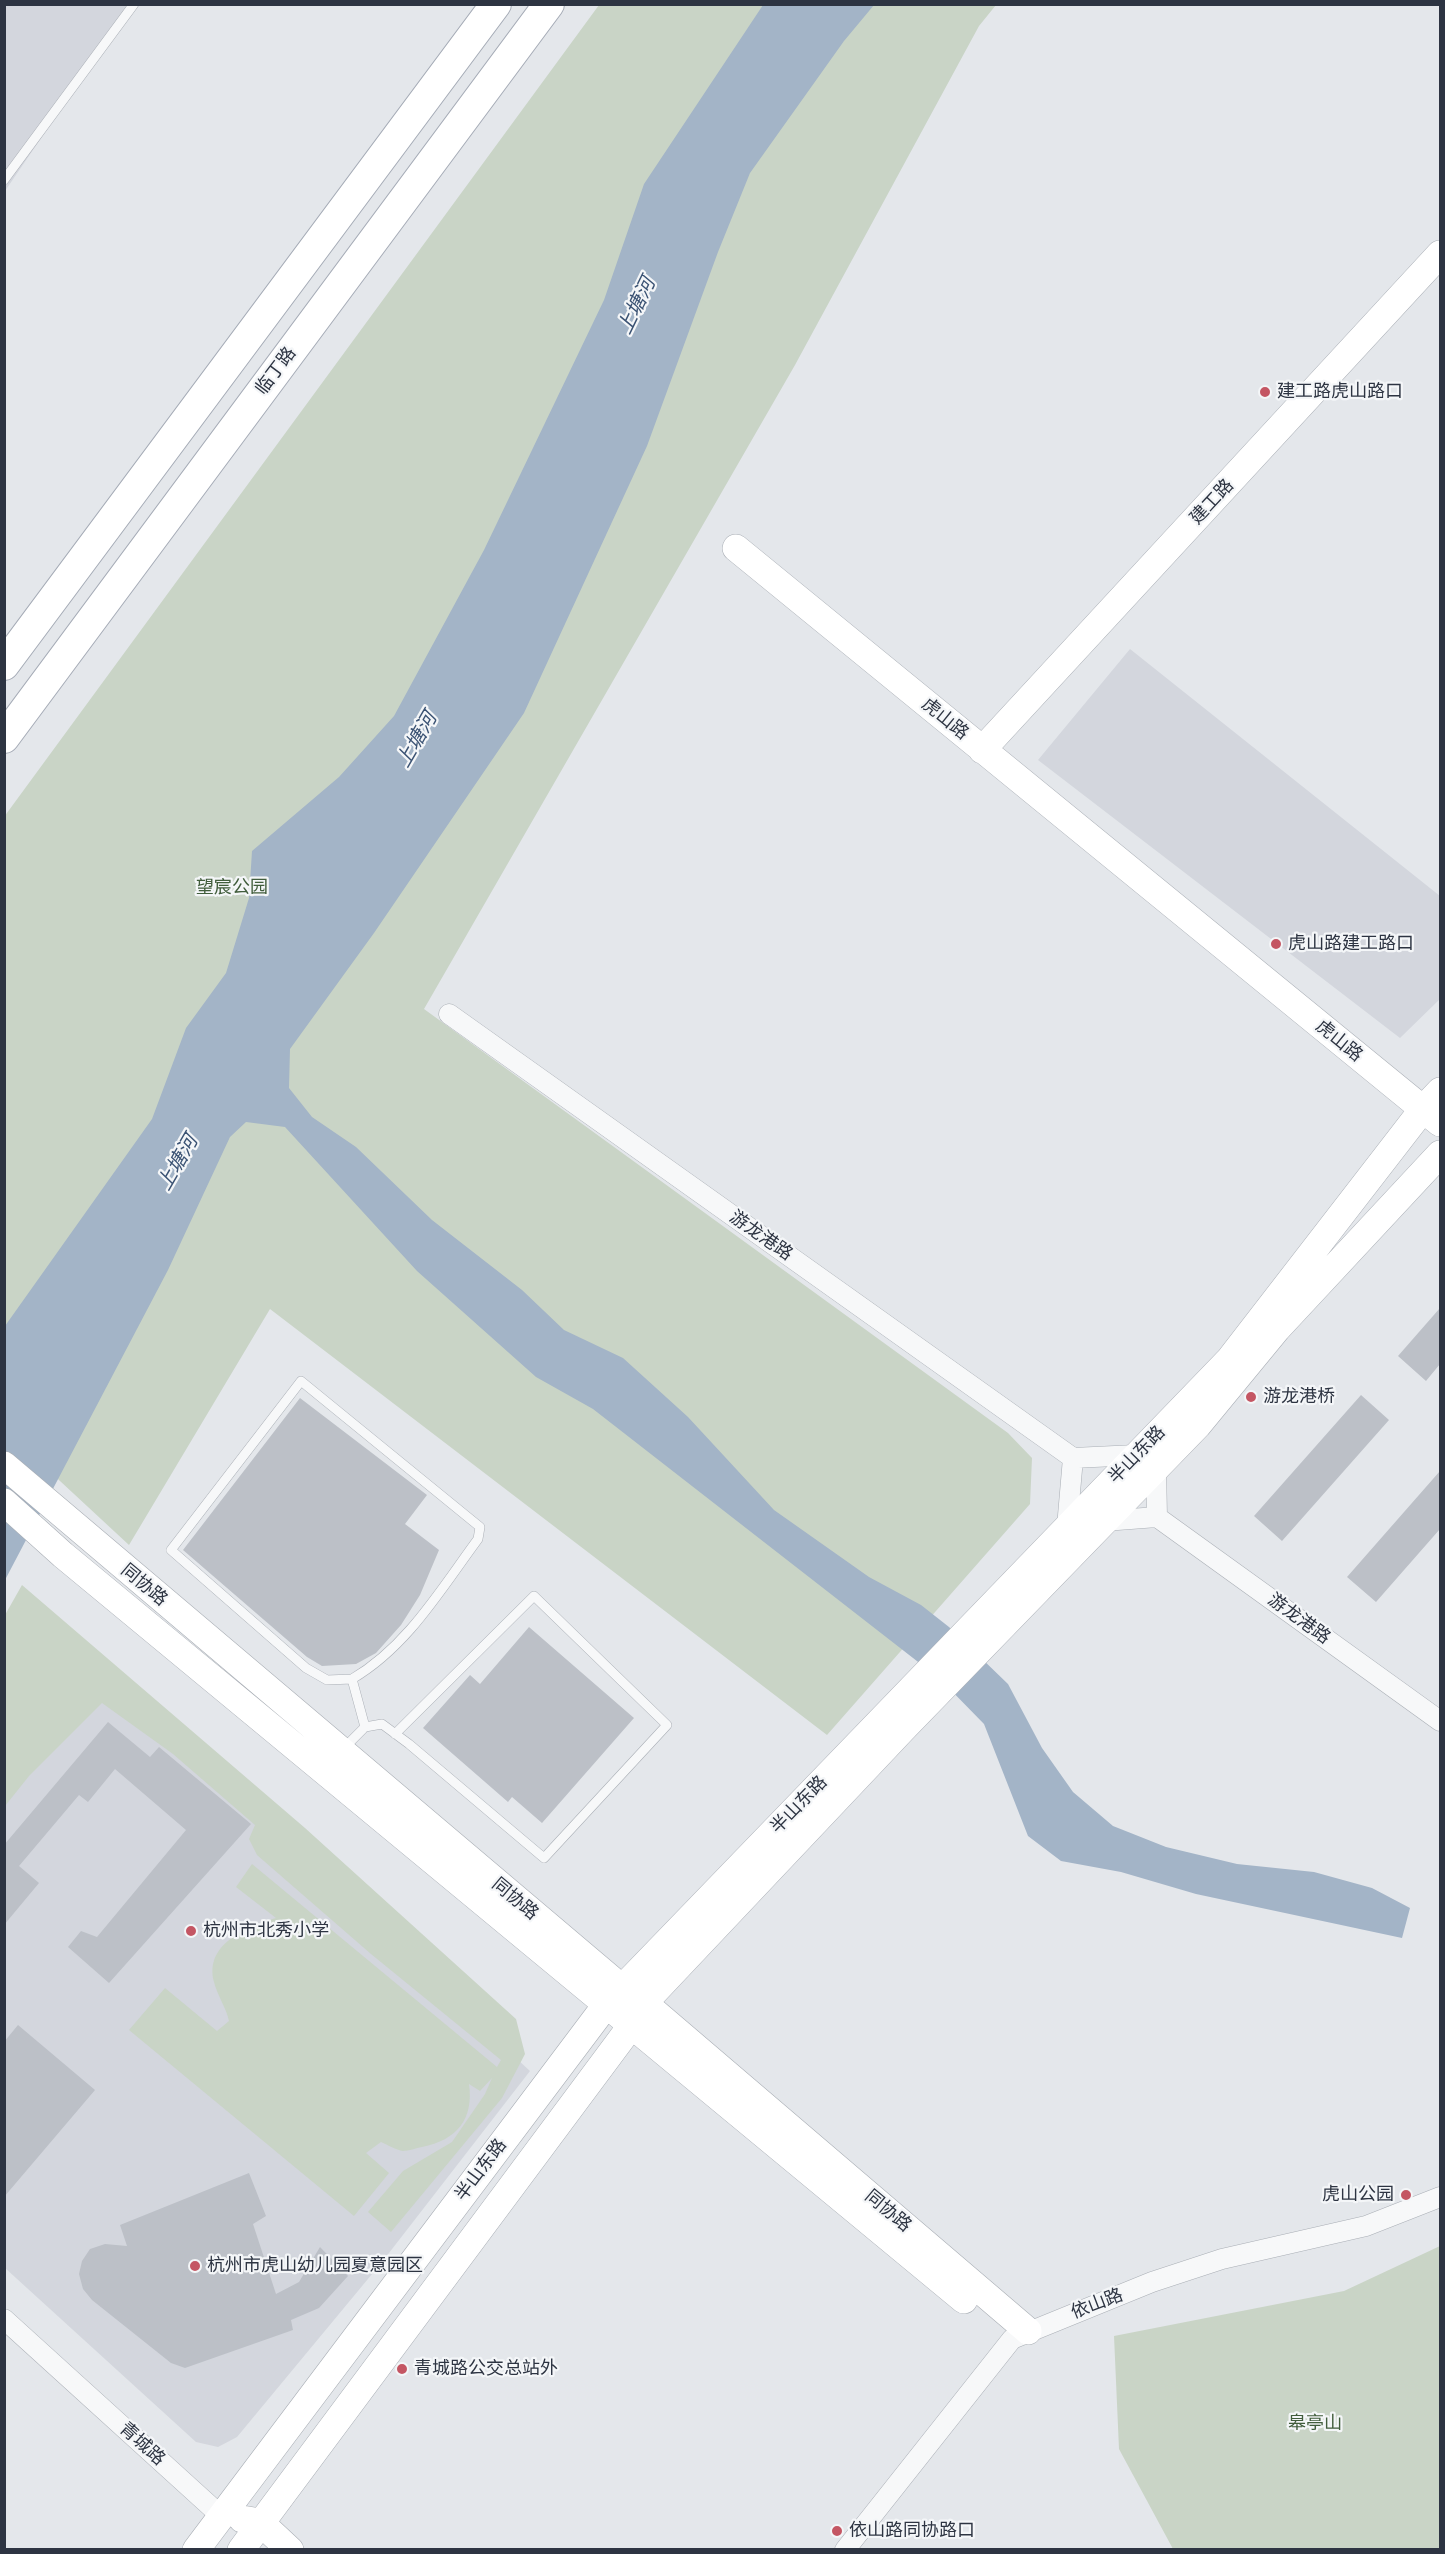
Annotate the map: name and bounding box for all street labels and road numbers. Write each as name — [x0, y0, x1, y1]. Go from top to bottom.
street label: 临丁路 — [251, 343, 301, 399]
street label: 建工路 — [1186, 475, 1238, 529]
street label: 虎山路 — [917, 694, 973, 744]
street label: 虎山路 — [1311, 1016, 1367, 1066]
street label: 游龙港路 — [725, 1207, 797, 1265]
street label: 半山东路 — [1104, 1422, 1170, 1488]
street label: 同协路 — [116, 1559, 172, 1611]
street label: 游龙港路 — [1264, 1589, 1334, 1649]
street label: 半山东路 — [766, 1772, 832, 1838]
street label: 同协路 — [487, 1873, 543, 1925]
street label: 半山东路 — [451, 2135, 511, 2205]
street label: 同协路 — [860, 2185, 916, 2237]
street label: 依山路 — [1068, 2284, 1126, 2324]
street label: 青城路 — [115, 2418, 169, 2470]

